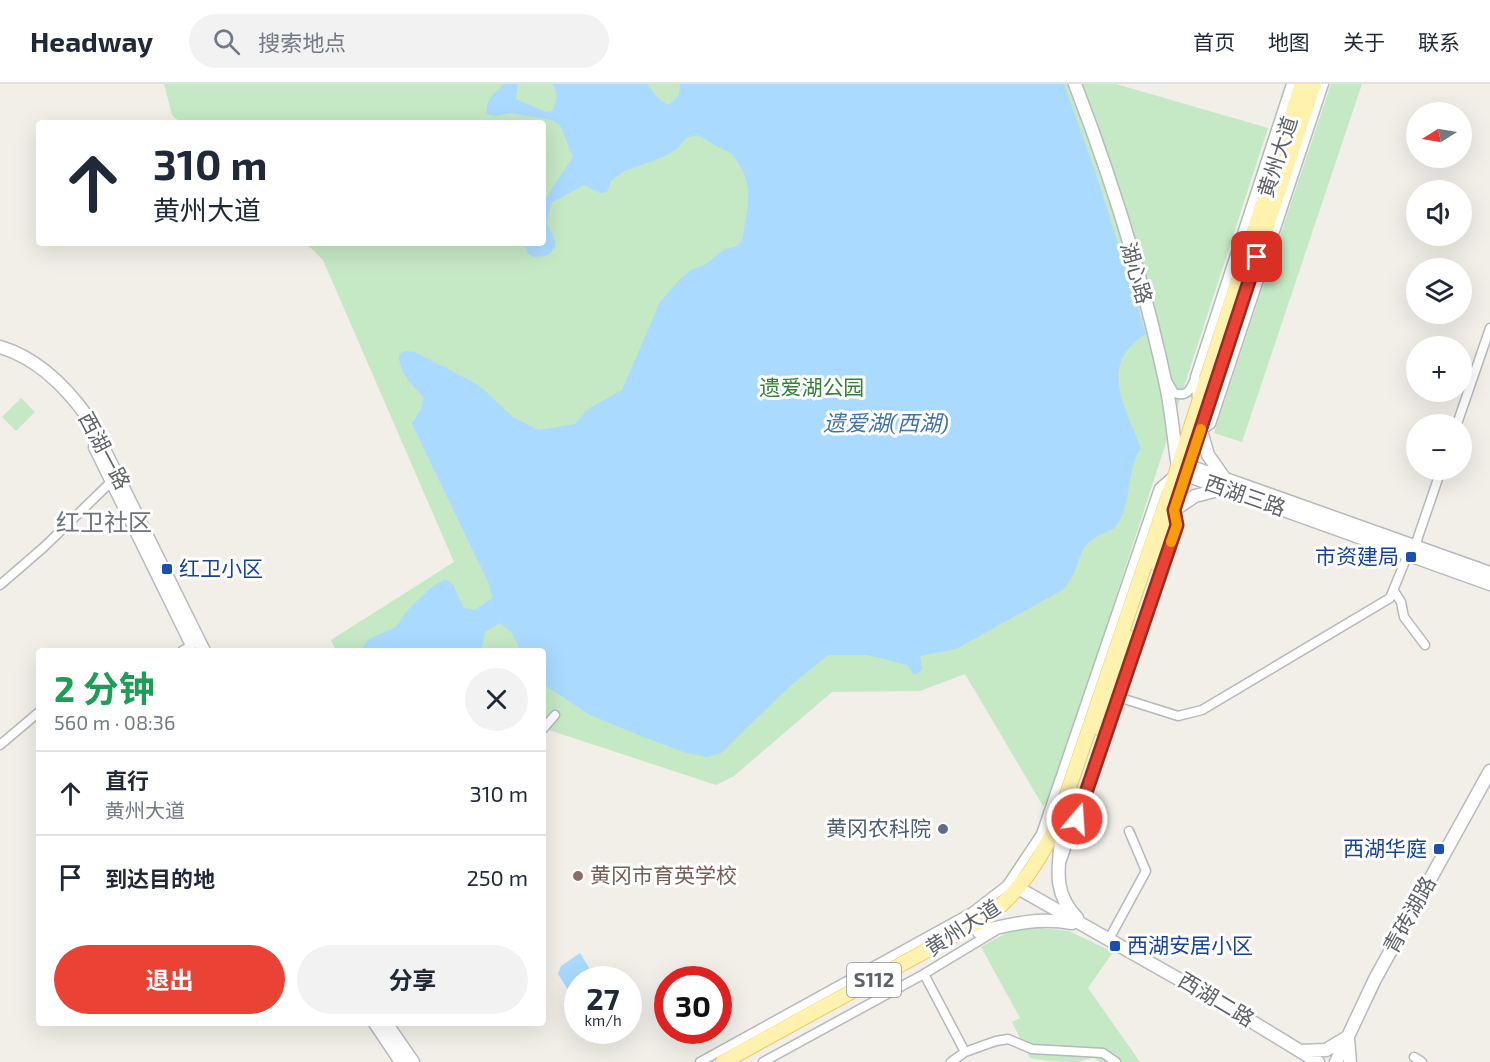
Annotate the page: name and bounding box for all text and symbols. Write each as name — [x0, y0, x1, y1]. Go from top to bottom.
search box — [189, 14, 609, 68]
text: Headway — [30, 24, 153, 58]
icon: search — [210, 25, 243, 58]
text: 搜索地点 — [258, 29, 346, 55]
text: 首页 — [1193, 29, 1235, 54]
text: 地图 — [1268, 29, 1310, 54]
text: 关于 — [1343, 29, 1385, 54]
text: 联系 — [1418, 29, 1460, 54]
north arrow — [1406, 102, 1472, 168]
map controls — [1406, 102, 1472, 480]
street label: 黄州大道 — [1252, 113, 1301, 200]
text: 310 m — [153, 138, 268, 188]
icon: ahead — [54, 144, 132, 222]
button: sound — [1406, 180, 1472, 246]
text: 黄州大道 — [153, 193, 261, 225]
pin — [1231, 231, 1282, 282]
street label: 湖心路 — [1117, 239, 1158, 306]
icon: arrive — [1240, 240, 1273, 273]
button: layers — [1406, 258, 1472, 324]
button: + — [1406, 336, 1472, 402]
park label: 遗爱湖公园 — [760, 374, 865, 399]
street label: 西湖一路 — [75, 407, 136, 493]
water label: 遗爱湖(西湖) — [823, 409, 949, 435]
button: − — [1406, 414, 1472, 480]
street label: 西湖三路 — [1202, 469, 1289, 520]
district label: 红卫社区 — [56, 507, 152, 536]
place label: 市资建局 — [1315, 543, 1399, 568]
marker: 市资建局 — [1404, 550, 1418, 564]
place label: 红卫小区 — [179, 555, 263, 580]
marker: 红卫小区 — [160, 562, 174, 576]
text: 2 分钟 — [54, 666, 155, 709]
button: close — [465, 668, 528, 731]
text: 560 m · 08:36 — [54, 710, 175, 734]
text: 直行 — [105, 767, 149, 793]
icon: ahead — [54, 777, 87, 810]
text: 310 m — [470, 780, 528, 806]
position arrow — [1045, 787, 1109, 851]
text: 黄州大道 — [105, 798, 185, 822]
place label: 黄冈农科院 — [826, 815, 931, 840]
marker: 黄冈农科院 — [936, 822, 950, 836]
place label: 西湖华庭 — [1343, 835, 1427, 860]
marker: 西湖华庭 — [1432, 842, 1446, 856]
icon: arrive — [54, 861, 87, 894]
place label: 黄冈市育英学校 — [590, 862, 737, 887]
text: 250 m — [466, 864, 528, 890]
text: 到达目的地 — [105, 865, 215, 891]
marker: 黄冈市育英学校 — [571, 869, 585, 883]
street label: 青砖湖路 — [1377, 871, 1440, 957]
street label: 黄州大道 — [920, 893, 1004, 960]
place label: 西湖安居小区 — [1127, 932, 1253, 957]
marker: 西湖安居小区 — [1108, 939, 1122, 953]
button: 退出 — [54, 945, 285, 1014]
button: 分享 — [297, 945, 528, 1014]
road number: S112 — [847, 963, 901, 997]
speed limit sign: 30 — [654, 966, 732, 1044]
street label: 西湖二路 — [1174, 966, 1259, 1031]
text: 27 — [586, 980, 620, 1016]
text: km/h — [584, 1011, 622, 1029]

